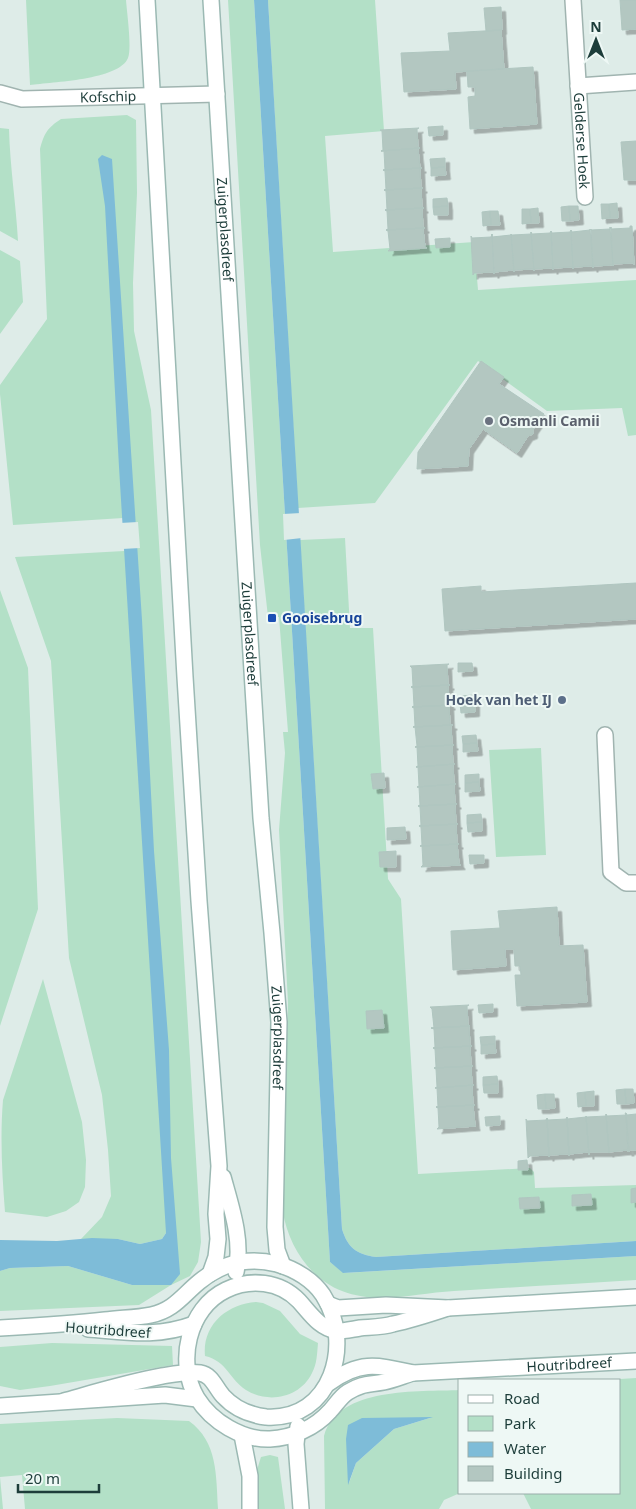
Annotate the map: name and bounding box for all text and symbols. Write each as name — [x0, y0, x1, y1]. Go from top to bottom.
north arrow — [571, 15, 621, 65]
text: N — [590, 17, 602, 36]
street label: Kofschip — [80, 86, 137, 107]
street label: Gelderse Hoek — [570, 92, 595, 190]
street label: Zuigerplasdreef — [213, 177, 238, 283]
place label: Osmanli Camii — [499, 411, 600, 430]
marker: Osmanli Camii — [483, 415, 495, 427]
street label: Zuigerplasdreef — [238, 581, 263, 688]
place label: Gooisebrug — [282, 608, 362, 627]
marker: Gooisebrug — [266, 612, 278, 624]
place label: Hoek van het IJ — [445, 690, 552, 709]
marker: Hoek van het IJ — [556, 694, 568, 706]
street label: Zuigerplasdreef — [267, 985, 289, 1091]
street label: Houtribdreef — [65, 1317, 152, 1342]
street label: Houtribdreef — [526, 1352, 613, 1376]
legend — [458, 1379, 621, 1494]
text: Road — [504, 1388, 540, 1408]
text: Park — [504, 1413, 536, 1433]
text: Water — [504, 1438, 546, 1458]
scale bar — [18, 1462, 99, 1494]
text: Building — [504, 1463, 562, 1483]
text: 20 m — [25, 1468, 60, 1488]

